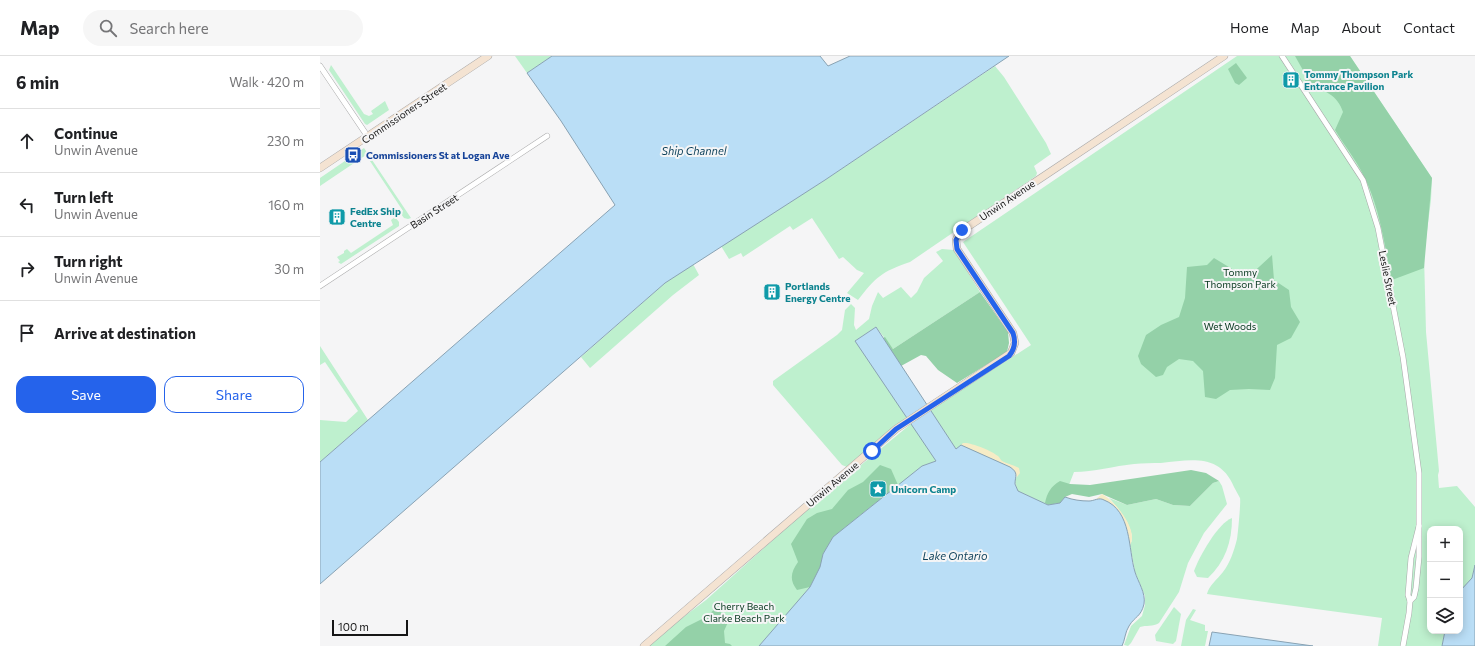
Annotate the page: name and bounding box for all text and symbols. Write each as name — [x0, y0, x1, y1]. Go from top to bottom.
search box — [83, 10, 363, 46]
text: Map — [20, 16, 59, 39]
icon: search — [97, 17, 119, 39]
text: Search here — [129, 19, 209, 37]
text: Home — [1230, 19, 1269, 36]
text: Map — [1291, 19, 1319, 36]
text: About — [1341, 19, 1381, 36]
text: Contact — [1403, 19, 1455, 36]
place label: Tommy Thompson Park Entrance Pavilion — [1304, 68, 1413, 92]
building icon: Tommy Thompson Park Entrance Pavilion — [1281, 70, 1301, 90]
text: 6 min — [16, 72, 59, 93]
text: Walk · 420 m — [229, 74, 304, 90]
street label: Commissioners Street — [359, 80, 449, 146]
text: Continue — [54, 124, 118, 142]
icon: ahead — [16, 130, 38, 152]
text: 230 m — [267, 133, 304, 149]
text: Unwin Avenue — [54, 142, 138, 158]
water label: Ship Channel — [662, 144, 727, 157]
bus stop icon: Commissioners St at Logan Ave — [343, 145, 363, 165]
place label: Commissioners St at Logan Ave — [366, 149, 510, 161]
street label: Unwin Avenue — [977, 177, 1037, 223]
text: Turn left — [54, 188, 113, 206]
street label: Basin Street — [408, 191, 460, 231]
icon: left — [16, 194, 38, 216]
text: 160 m — [268, 197, 304, 213]
place label: FedEx Ship Centre — [350, 205, 401, 229]
text: Unwin Avenue — [54, 206, 138, 222]
building icon: FedEx Ship Centre — [327, 207, 347, 227]
route end — [953, 221, 971, 239]
street label: Leslie Street — [1377, 249, 1399, 307]
text: Turn right — [54, 252, 123, 270]
icon: right — [16, 258, 38, 280]
text: 30 m — [274, 261, 304, 277]
park label: Tommy Thompson Park — [1204, 266, 1276, 290]
text: Unwin Avenue — [54, 270, 138, 286]
place label: Portlands Energy Centre — [785, 280, 850, 304]
building icon: Portlands Energy Centre — [762, 282, 782, 302]
park label: Wet Woods — [1204, 320, 1257, 332]
icon: arrive — [16, 322, 38, 344]
text: Arrive at destination — [54, 324, 196, 342]
button: Save — [16, 376, 156, 413]
button: Share — [164, 376, 304, 413]
route start — [863, 442, 881, 460]
street label: Unwin Avenue — [803, 459, 861, 509]
place icon: Unicorn Camp — [868, 479, 888, 499]
place label: Unicorn Camp — [891, 483, 956, 495]
map controls — [1427, 526, 1463, 634]
button: + — [1427, 526, 1463, 562]
water label: Lake Ontario — [922, 549, 988, 562]
button: − — [1427, 562, 1463, 598]
button: layers — [1427, 598, 1463, 634]
park label: Cherry Beach Clarke Beach Park — [703, 600, 785, 624]
scale bar — [332, 618, 408, 637]
text: 100 m — [338, 620, 369, 633]

